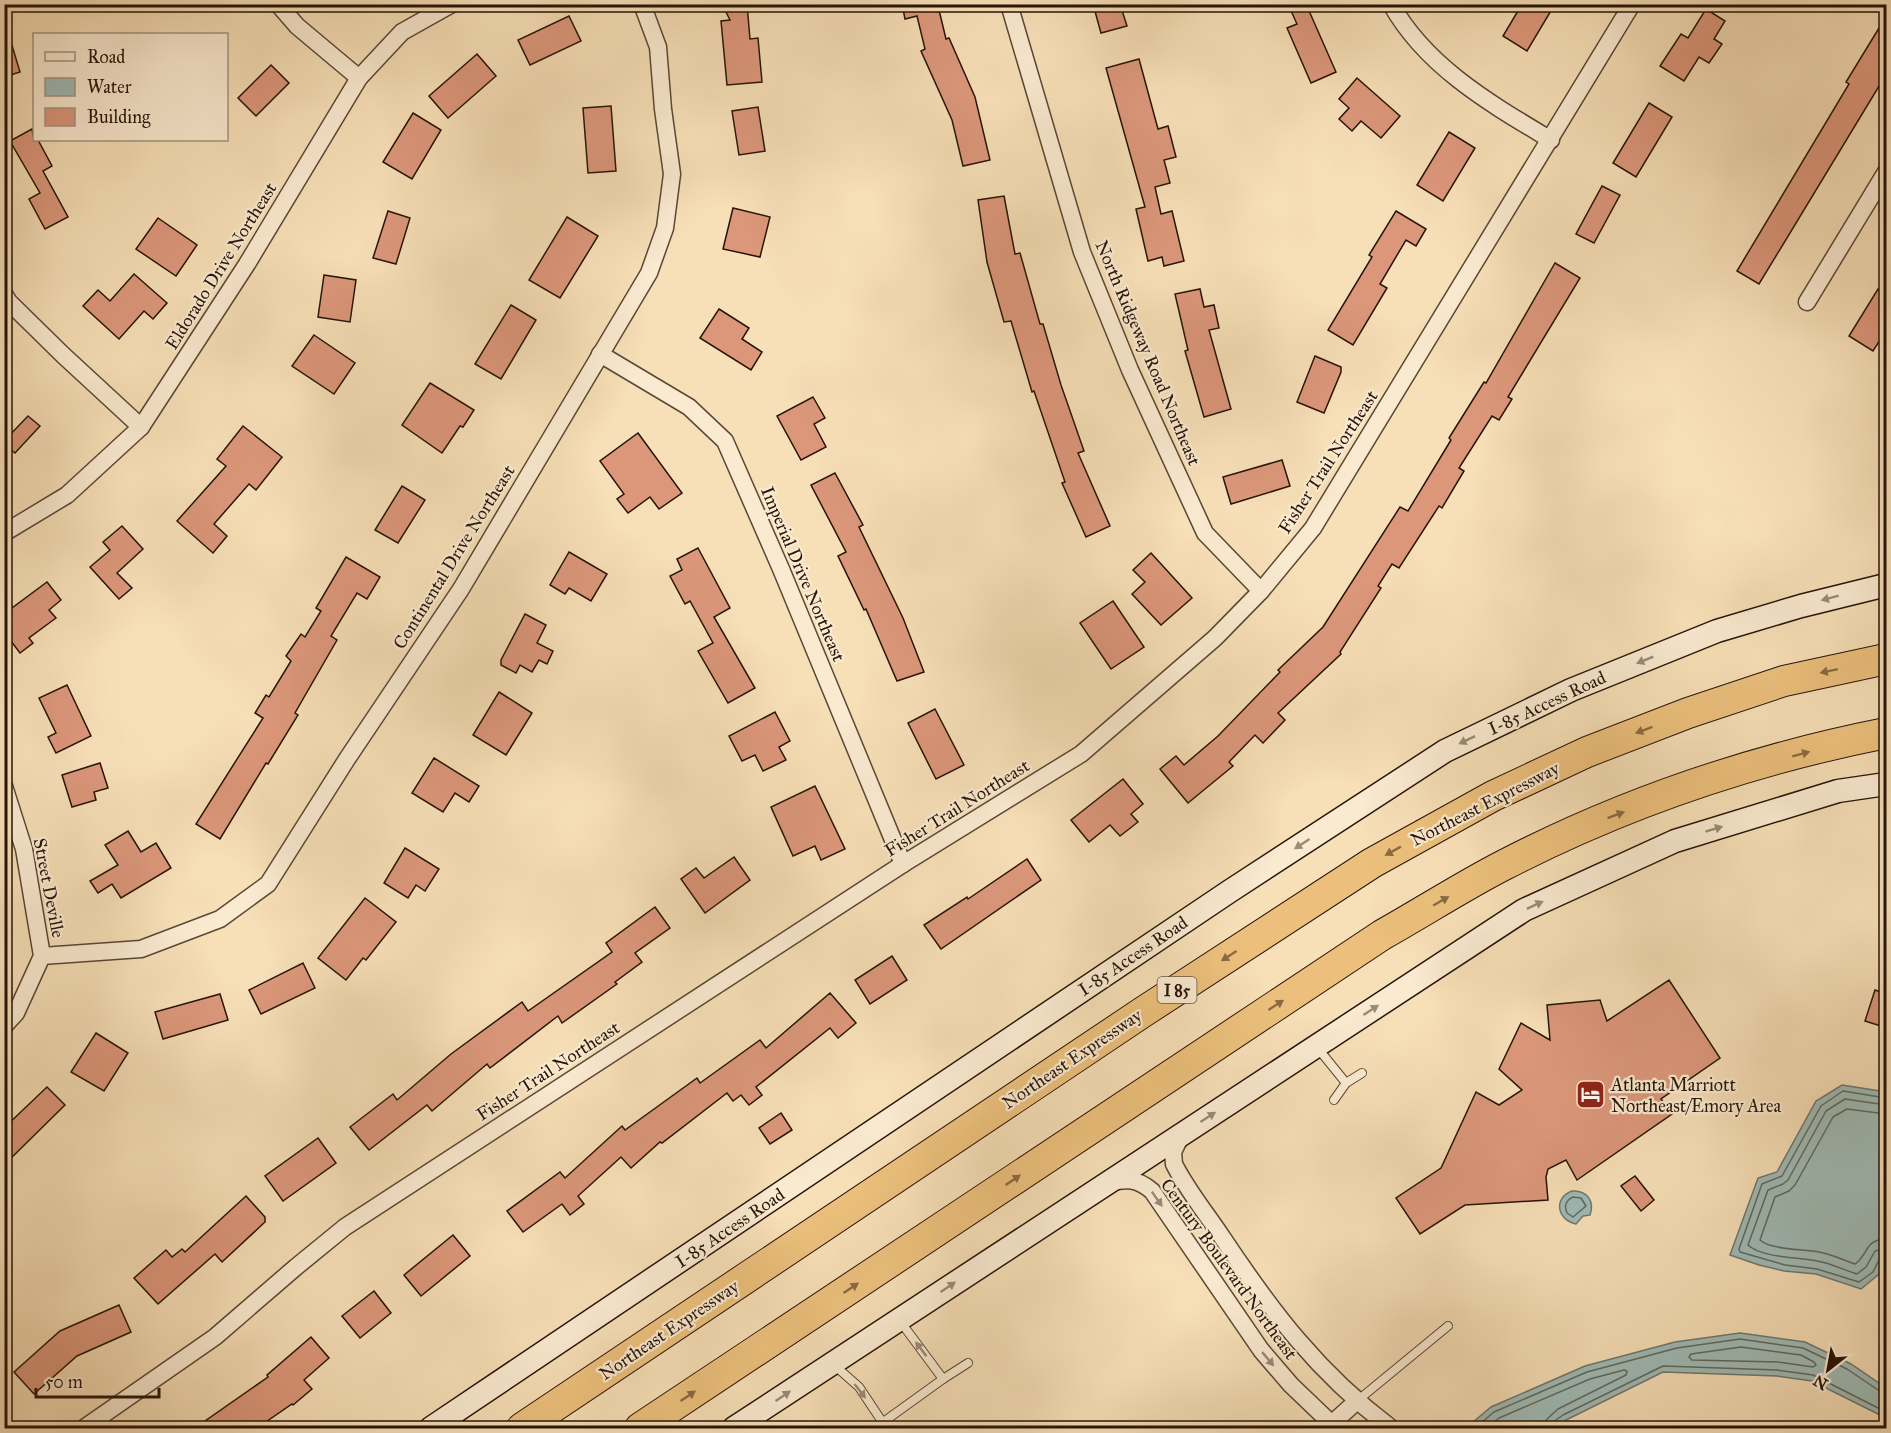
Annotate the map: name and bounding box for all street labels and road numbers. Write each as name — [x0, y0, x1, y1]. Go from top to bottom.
street label: Eldorado Drive Northeast — [161, 178, 282, 354]
street label: North Ridgeway Road Northeast — [1090, 237, 1206, 470]
street label: Fisher Trail Northeast — [1273, 386, 1383, 538]
street label: Continental Drive Northeast — [388, 460, 520, 653]
street label: Imperial Drive Northeast — [756, 483, 850, 665]
street label: I-85 Access Road — [1485, 666, 1609, 740]
street label: Fisher Trail Northeast — [881, 754, 1034, 861]
street label: Northeast Expressway — [1407, 757, 1563, 851]
street label: Street Deville — [29, 836, 69, 940]
street label: I-85 Access Road — [1074, 911, 1192, 1001]
road number: I 85 — [1158, 977, 1196, 1003]
street label: Northeast Expressway — [998, 1004, 1146, 1114]
street label: Fisher Trail Northeast — [472, 1016, 624, 1126]
street label: Century Boulevard Northeast — [1156, 1174, 1302, 1364]
street label: I-85 Access Road — [671, 1183, 789, 1273]
street label: Northeast Expressway — [595, 1275, 743, 1385]

